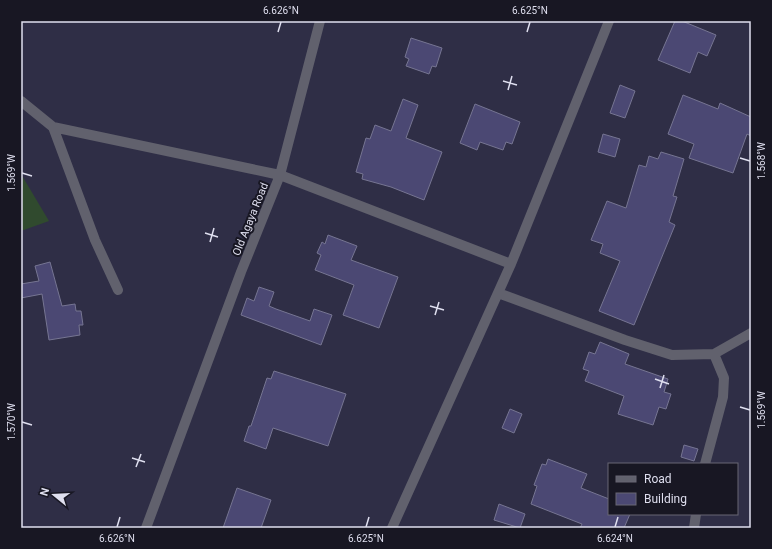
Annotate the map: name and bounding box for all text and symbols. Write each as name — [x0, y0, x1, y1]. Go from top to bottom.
text: 6.626°N — [263, 5, 299, 16]
text: 6.625°N — [512, 5, 548, 16]
text: 1.568°W — [756, 142, 767, 180]
text: 1.569°W — [6, 154, 17, 192]
street label: Old Agaya Road — [230, 181, 271, 258]
text: 1.569°W — [756, 391, 767, 429]
text: 1.570°W — [6, 403, 17, 441]
legend — [608, 463, 738, 515]
text: Road — [644, 472, 672, 486]
north arrow — [34, 475, 74, 515]
text: N — [38, 486, 52, 498]
text: Building — [644, 492, 687, 506]
text: 6.626°N — [99, 533, 135, 544]
text: 6.625°N — [348, 533, 384, 544]
text: 6.624°N — [597, 533, 633, 544]

